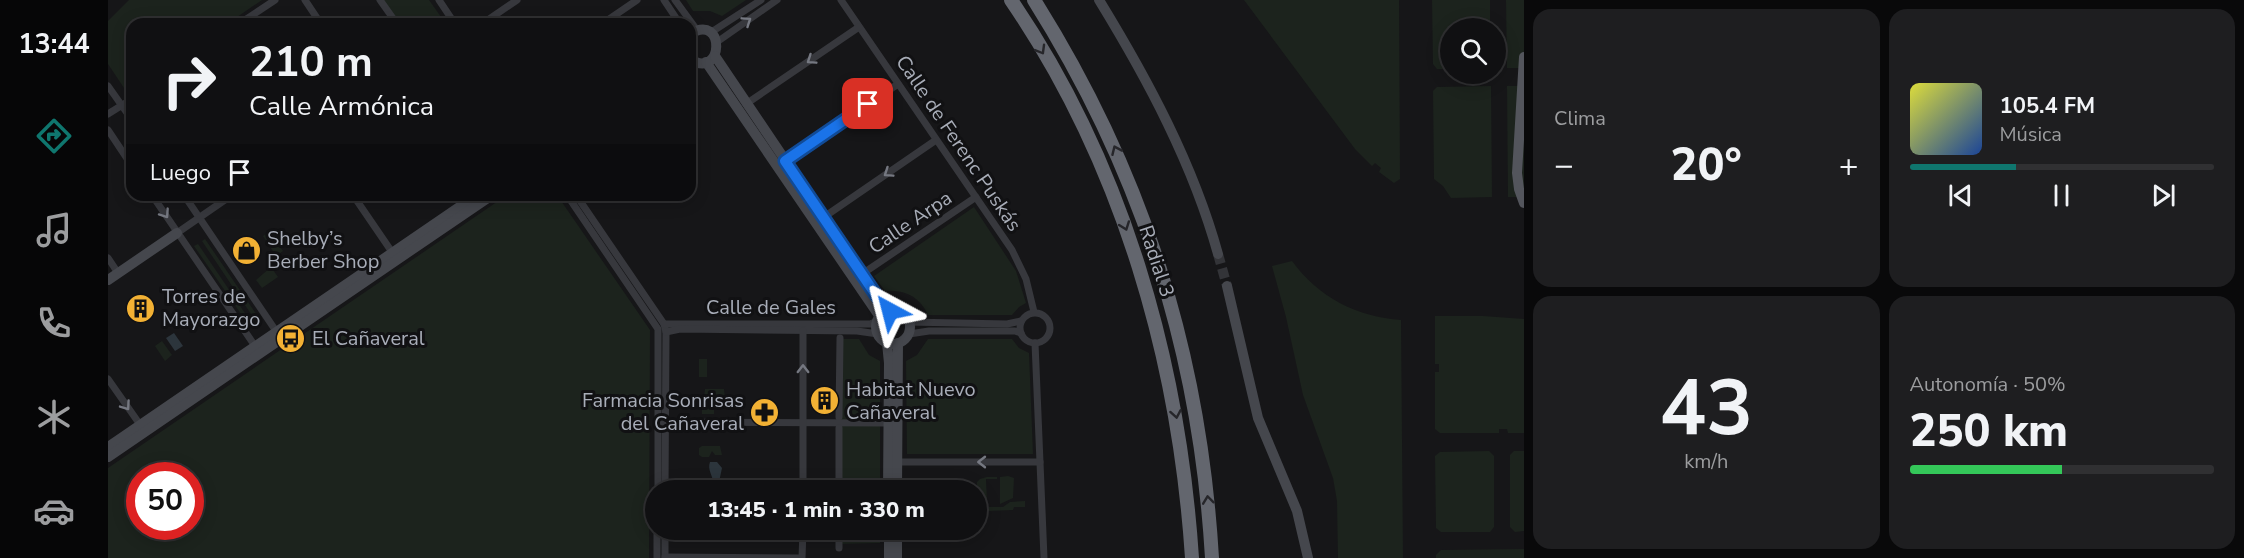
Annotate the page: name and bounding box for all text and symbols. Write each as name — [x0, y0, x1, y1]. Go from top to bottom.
one-way arrow — [740, 17, 751, 28]
map controls — [1440, 18, 1506, 84]
button: search — [1440, 18, 1506, 84]
text: 13:44 — [18, 26, 90, 63]
text: 210 m — [249, 34, 373, 91]
icon: right — [150, 42, 228, 120]
one-way arrow — [1034, 44, 1046, 54]
street label: Calle de Ferenc Puskás — [890, 50, 1028, 237]
one-way arrow — [807, 52, 817, 64]
pin — [842, 78, 893, 129]
icon: arrive — [851, 87, 884, 120]
text: Calle Armónica — [249, 88, 434, 125]
text: 105.4 FM — [2000, 91, 2095, 121]
text: Clima — [1554, 105, 1606, 132]
icon: directions — [33, 115, 75, 157]
text: Música — [2000, 121, 2062, 148]
text: 20° — [1671, 135, 1742, 196]
text: − — [1554, 143, 1574, 188]
text: + — [1839, 143, 1859, 188]
one-way arrow — [1111, 146, 1123, 157]
icon: arrive — [223, 156, 256, 189]
text: Luego — [150, 158, 211, 188]
one-way arrow — [884, 166, 895, 177]
icon: previous — [1944, 179, 1977, 212]
icon: pause — [2045, 179, 2078, 212]
icon: next — [2147, 179, 2180, 212]
street label: Calle Arpa — [863, 185, 957, 260]
one-way arrow — [157, 208, 169, 218]
icon: music — [33, 209, 75, 251]
one-way arrow — [1118, 220, 1131, 230]
street label: Radial 3 — [1132, 222, 1181, 300]
place label: Shelby’s Berber Shop — [267, 225, 379, 275]
shop icon: Shelby’s Berber Shop — [230, 234, 262, 266]
position arrow — [858, 279, 922, 343]
place label: Torres de Mayorazgo — [162, 283, 260, 333]
building icon: Torres de Mayorazgo — [125, 292, 157, 324]
street label: Calle de Gales — [706, 294, 836, 321]
icon: phone — [33, 302, 75, 344]
bus stop icon: El Cañaveral — [275, 322, 307, 354]
place label: El Cañaveral — [312, 325, 425, 352]
text: 43 — [1659, 355, 1753, 462]
one-way arrow — [797, 365, 809, 374]
text: Autonomía · 50% — [1910, 371, 2066, 398]
place label: Habitat Nuevo Cañaveral — [846, 376, 976, 426]
building icon: Habitat Nuevo Cañaveral — [809, 385, 841, 417]
place label: Farmacia Sonrisas del Cañaveral — [582, 387, 744, 437]
icon: climate — [33, 396, 75, 438]
pharmacy icon: Farmacia Sonrisas del Cañaveral — [749, 396, 781, 428]
one-way arrow — [119, 400, 131, 410]
text: 250 km — [1910, 401, 2068, 462]
one-way arrow — [1169, 409, 1181, 418]
text: km/h — [1684, 448, 1728, 475]
one-way arrow — [977, 456, 986, 468]
speed limit sign: 50 — [126, 462, 204, 540]
icon: car — [33, 490, 75, 532]
text: 13:45 · 1 min · 330 m — [707, 495, 925, 525]
one-way arrow — [1202, 495, 1214, 504]

